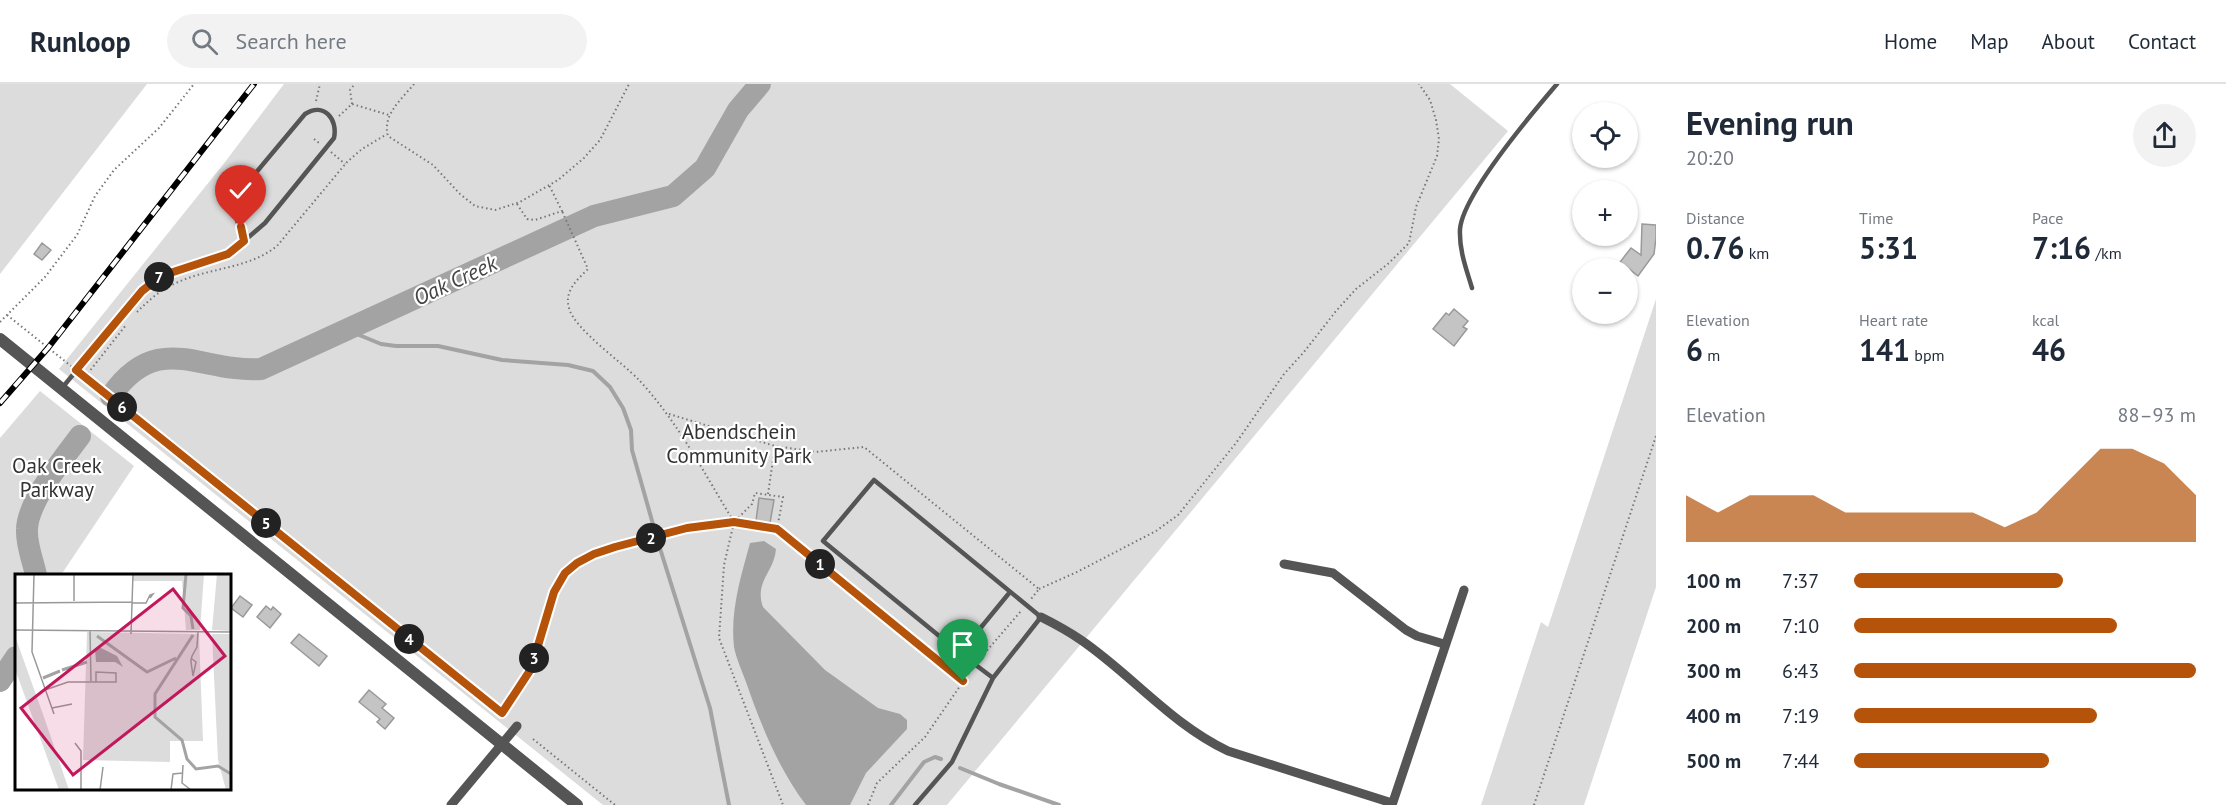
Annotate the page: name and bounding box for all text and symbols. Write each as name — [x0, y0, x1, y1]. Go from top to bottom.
search box — [167, 14, 587, 68]
text: Runloop — [30, 23, 131, 60]
icon: search — [188, 25, 221, 58]
text: Search here — [236, 27, 347, 55]
text: Home — [1884, 28, 1937, 55]
text: Map — [1970, 28, 2009, 55]
text: About — [2042, 28, 2095, 55]
text: Contact — [2128, 28, 2196, 55]
text: Evening run — [1686, 101, 1854, 144]
map controls — [1572, 102, 1638, 324]
button: locate — [1572, 102, 1638, 168]
button: share — [2133, 104, 2196, 167]
text: 20:20 — [1686, 145, 1734, 171]
pin — [215, 165, 266, 227]
icon: check — [224, 174, 257, 207]
button: + — [1572, 180, 1638, 246]
text: Distance — [1686, 208, 1745, 228]
text: Time — [1859, 208, 1893, 228]
text: Pace — [2032, 208, 2063, 228]
text: 0.76 — [1686, 228, 1744, 267]
text: 5:31 — [1859, 228, 1918, 267]
text: 7:16 — [2032, 228, 2091, 267]
text: km — [1744, 243, 1769, 263]
text: /km — [2091, 243, 2122, 263]
water label: Oak Creek — [409, 248, 502, 311]
button: − — [1572, 258, 1638, 324]
pin: 7 — [144, 262, 174, 292]
text: 7 — [154, 267, 164, 287]
text: Elevation — [1686, 310, 1750, 330]
text: Heart rate — [1859, 310, 1928, 330]
text: kcal — [2032, 310, 2059, 330]
text: 6 — [1686, 330, 1703, 369]
text: 141 — [1859, 330, 1910, 369]
text: 46 — [2032, 330, 2066, 369]
text: m — [1703, 345, 1720, 365]
text: bpm — [1910, 345, 1945, 365]
pin: 6 — [107, 392, 137, 422]
text: 6 — [117, 397, 127, 417]
text: Elevation — [1686, 402, 1766, 428]
text: 88–93 m — [2118, 402, 2196, 428]
park label: Abendschein Community Park — [666, 418, 812, 469]
park label: Oak Creek Parkway — [12, 452, 102, 503]
pin: 5 — [251, 508, 281, 538]
text: 5 — [261, 513, 271, 533]
pin: 2 — [636, 523, 666, 553]
text: 2 — [646, 528, 656, 548]
pin: 1 — [805, 549, 835, 579]
text: 1 — [815, 554, 825, 574]
text: 100 m — [1686, 568, 1741, 594]
text: 7:37 — [1782, 568, 1819, 594]
inset map — [15, 574, 231, 790]
text: 200 m — [1686, 613, 1741, 639]
text: 7:10 — [1782, 613, 1819, 639]
pin — [937, 619, 988, 681]
pin: 4 — [394, 624, 424, 654]
icon: arrive — [946, 628, 979, 661]
text: 4 — [404, 629, 414, 649]
pin: 3 — [519, 643, 549, 673]
text: 3 — [529, 648, 539, 668]
text: 300 m — [1686, 658, 1741, 684]
text: 6:43 — [1782, 658, 1819, 684]
text: 400 m — [1686, 703, 1741, 729]
text: 7:19 — [1782, 703, 1819, 729]
text: 500 m — [1686, 748, 1741, 774]
text: 7:44 — [1782, 748, 1819, 774]

